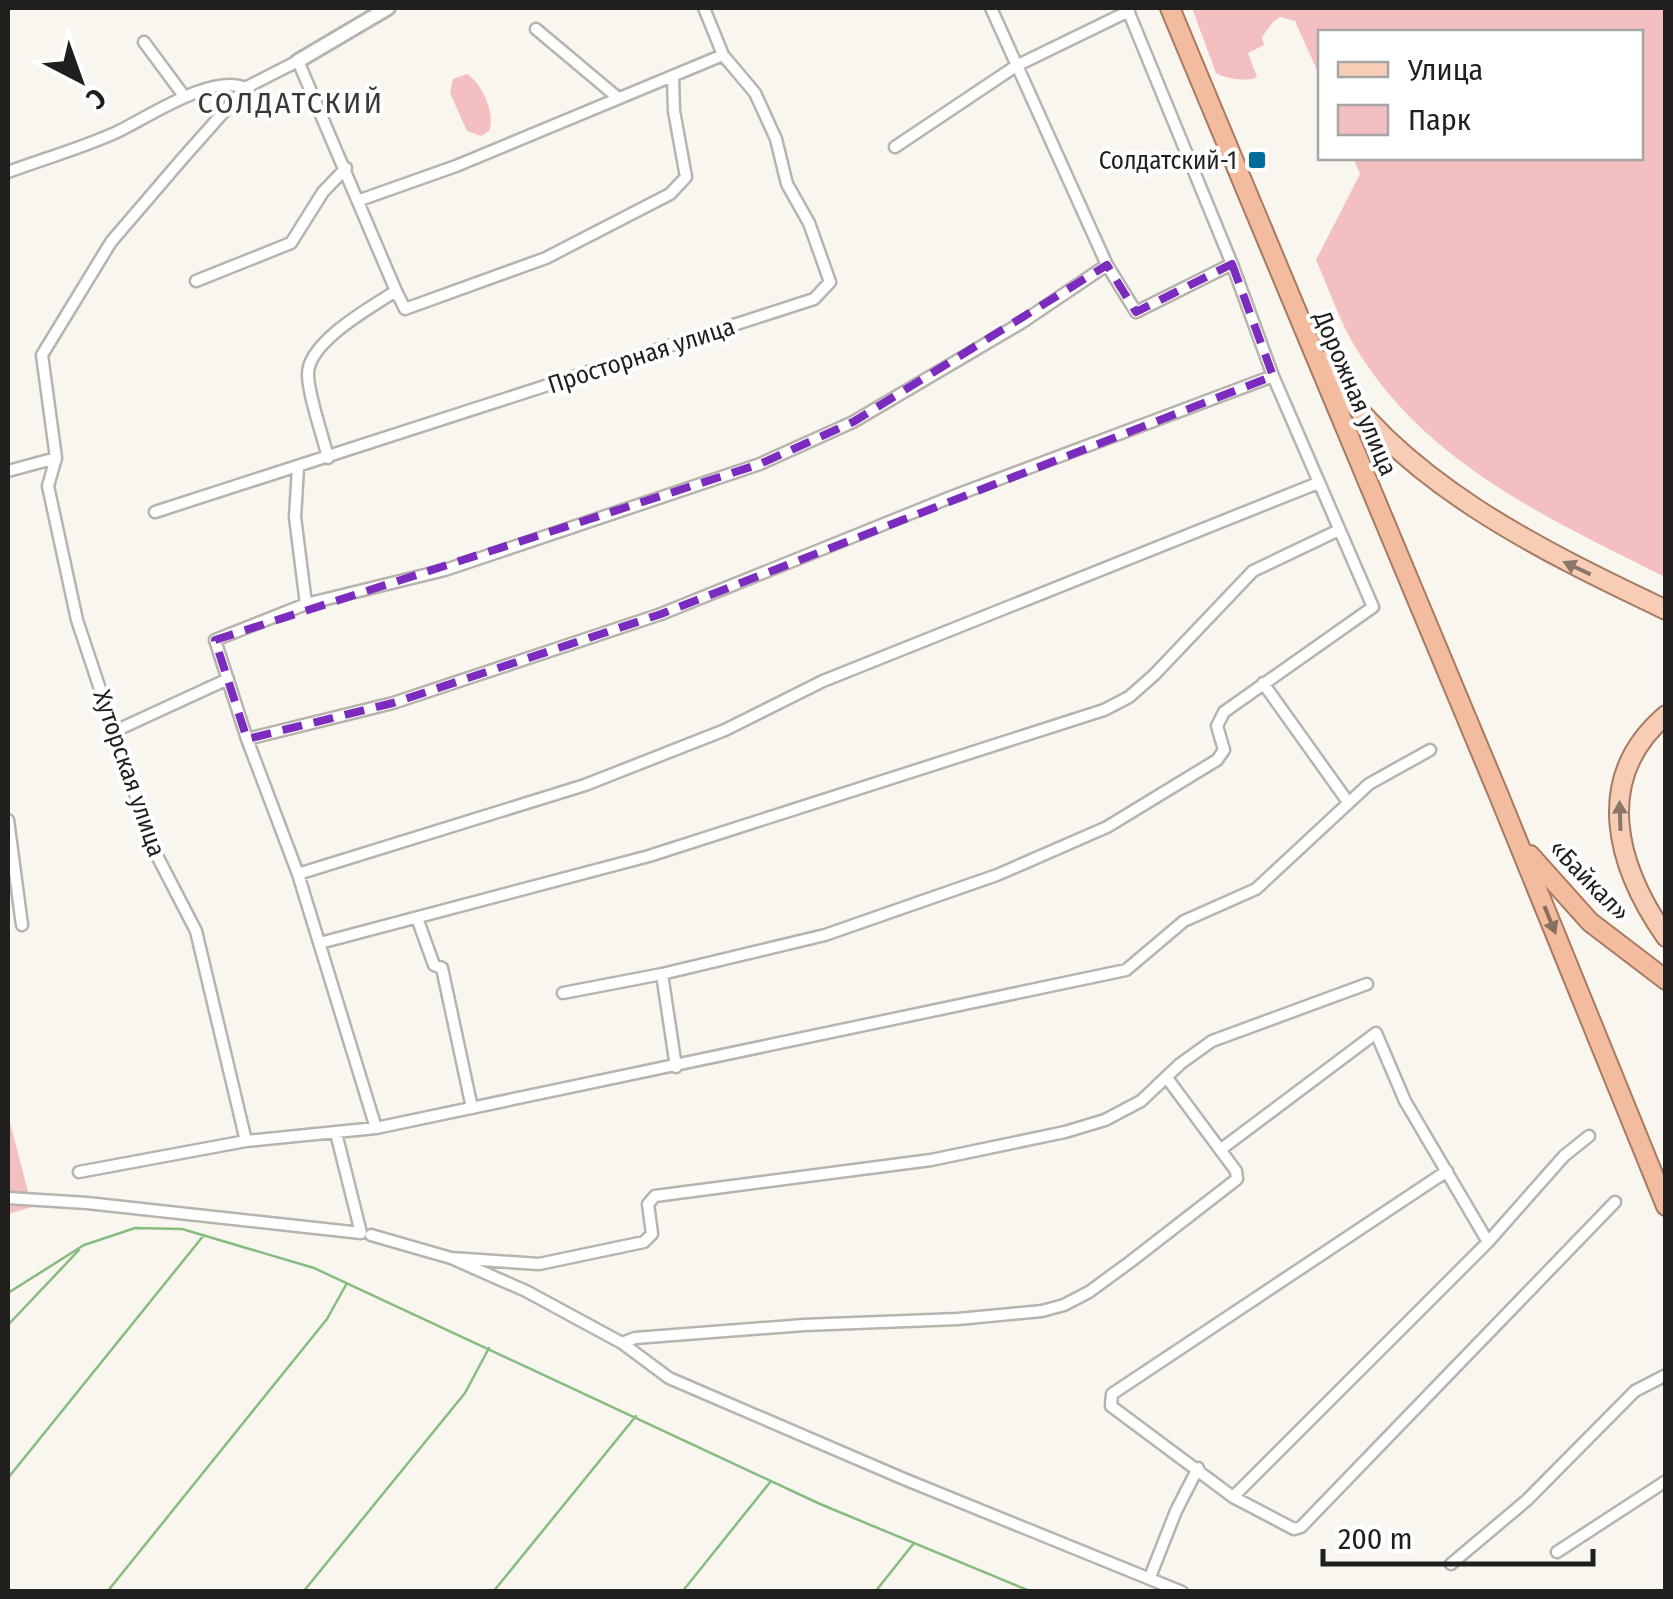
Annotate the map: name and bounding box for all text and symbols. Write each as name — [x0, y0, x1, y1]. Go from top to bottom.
north arrow — [30, 30, 130, 130]
legend — [1318, 30, 1643, 160]
text: Улица — [1407, 52, 1483, 88]
text: С — [79, 81, 112, 116]
district label: СОЛДАТСКИЙ — [198, 85, 385, 121]
text: Парк — [1408, 102, 1471, 138]
place label: Солдатский-1 — [1099, 146, 1237, 176]
marker: Солдатский-1 — [1246, 149, 1268, 171]
street label: Дорожная улица — [1307, 306, 1403, 480]
street label: Просторная улица — [544, 312, 739, 400]
one-way arrow — [1562, 560, 1592, 576]
street label: Хуторская улица — [86, 686, 172, 861]
one-way arrow — [1611, 799, 1627, 831]
street label: «Байкал» — [1543, 834, 1636, 928]
one-way arrow — [1542, 906, 1558, 936]
scale bar — [1323, 1504, 1593, 1566]
text: 200 m — [1338, 1521, 1413, 1557]

